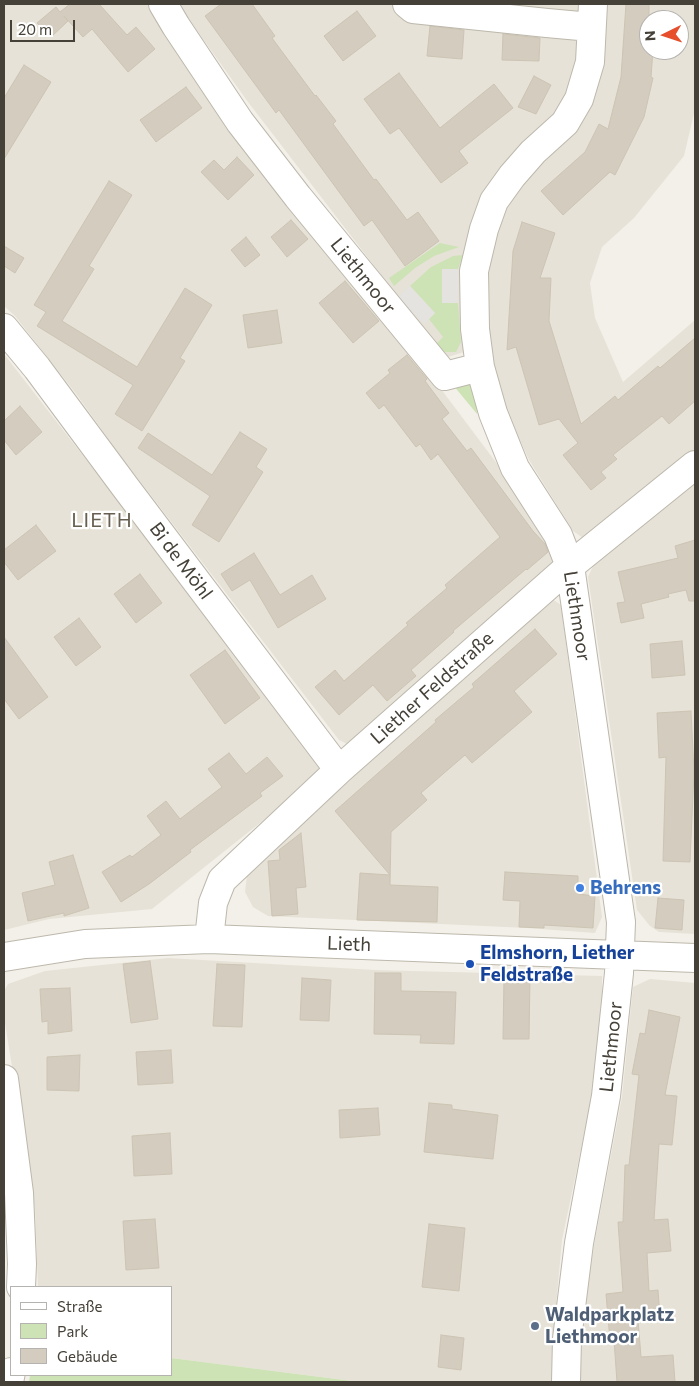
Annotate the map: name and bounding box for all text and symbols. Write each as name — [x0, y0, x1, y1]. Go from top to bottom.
scale bar — [12, 10, 78, 42]
north arrow — [639, 10, 689, 60]
text: 20 m — [18, 20, 52, 38]
text: N — [641, 30, 658, 42]
street label: Liethmoor — [325, 233, 401, 319]
district label: LIETH — [71, 508, 133, 532]
street label: Bi de Möhl — [145, 518, 217, 604]
street label: Liethmoor — [559, 569, 595, 663]
street label: Liether Feldstraße — [366, 627, 498, 749]
place label: Behrens — [590, 877, 661, 899]
marker: Behrens — [574, 882, 586, 894]
street label: Lieth — [326, 932, 372, 956]
place label: Elmshorn, Liether Feldstraße — [480, 942, 635, 986]
marker: Elmshorn, Liether Feldstraße — [464, 958, 476, 970]
street label: Liethmoor — [595, 1000, 627, 1094]
legend — [10, 1286, 172, 1376]
text: Straße — [57, 1297, 103, 1315]
place label: Waldparkplatz Liethmoor — [545, 1304, 674, 1348]
marker: Waldparkplatz Liethmoor — [529, 1320, 541, 1332]
text: Park — [57, 1322, 88, 1340]
text: Gebäude — [57, 1347, 118, 1365]

